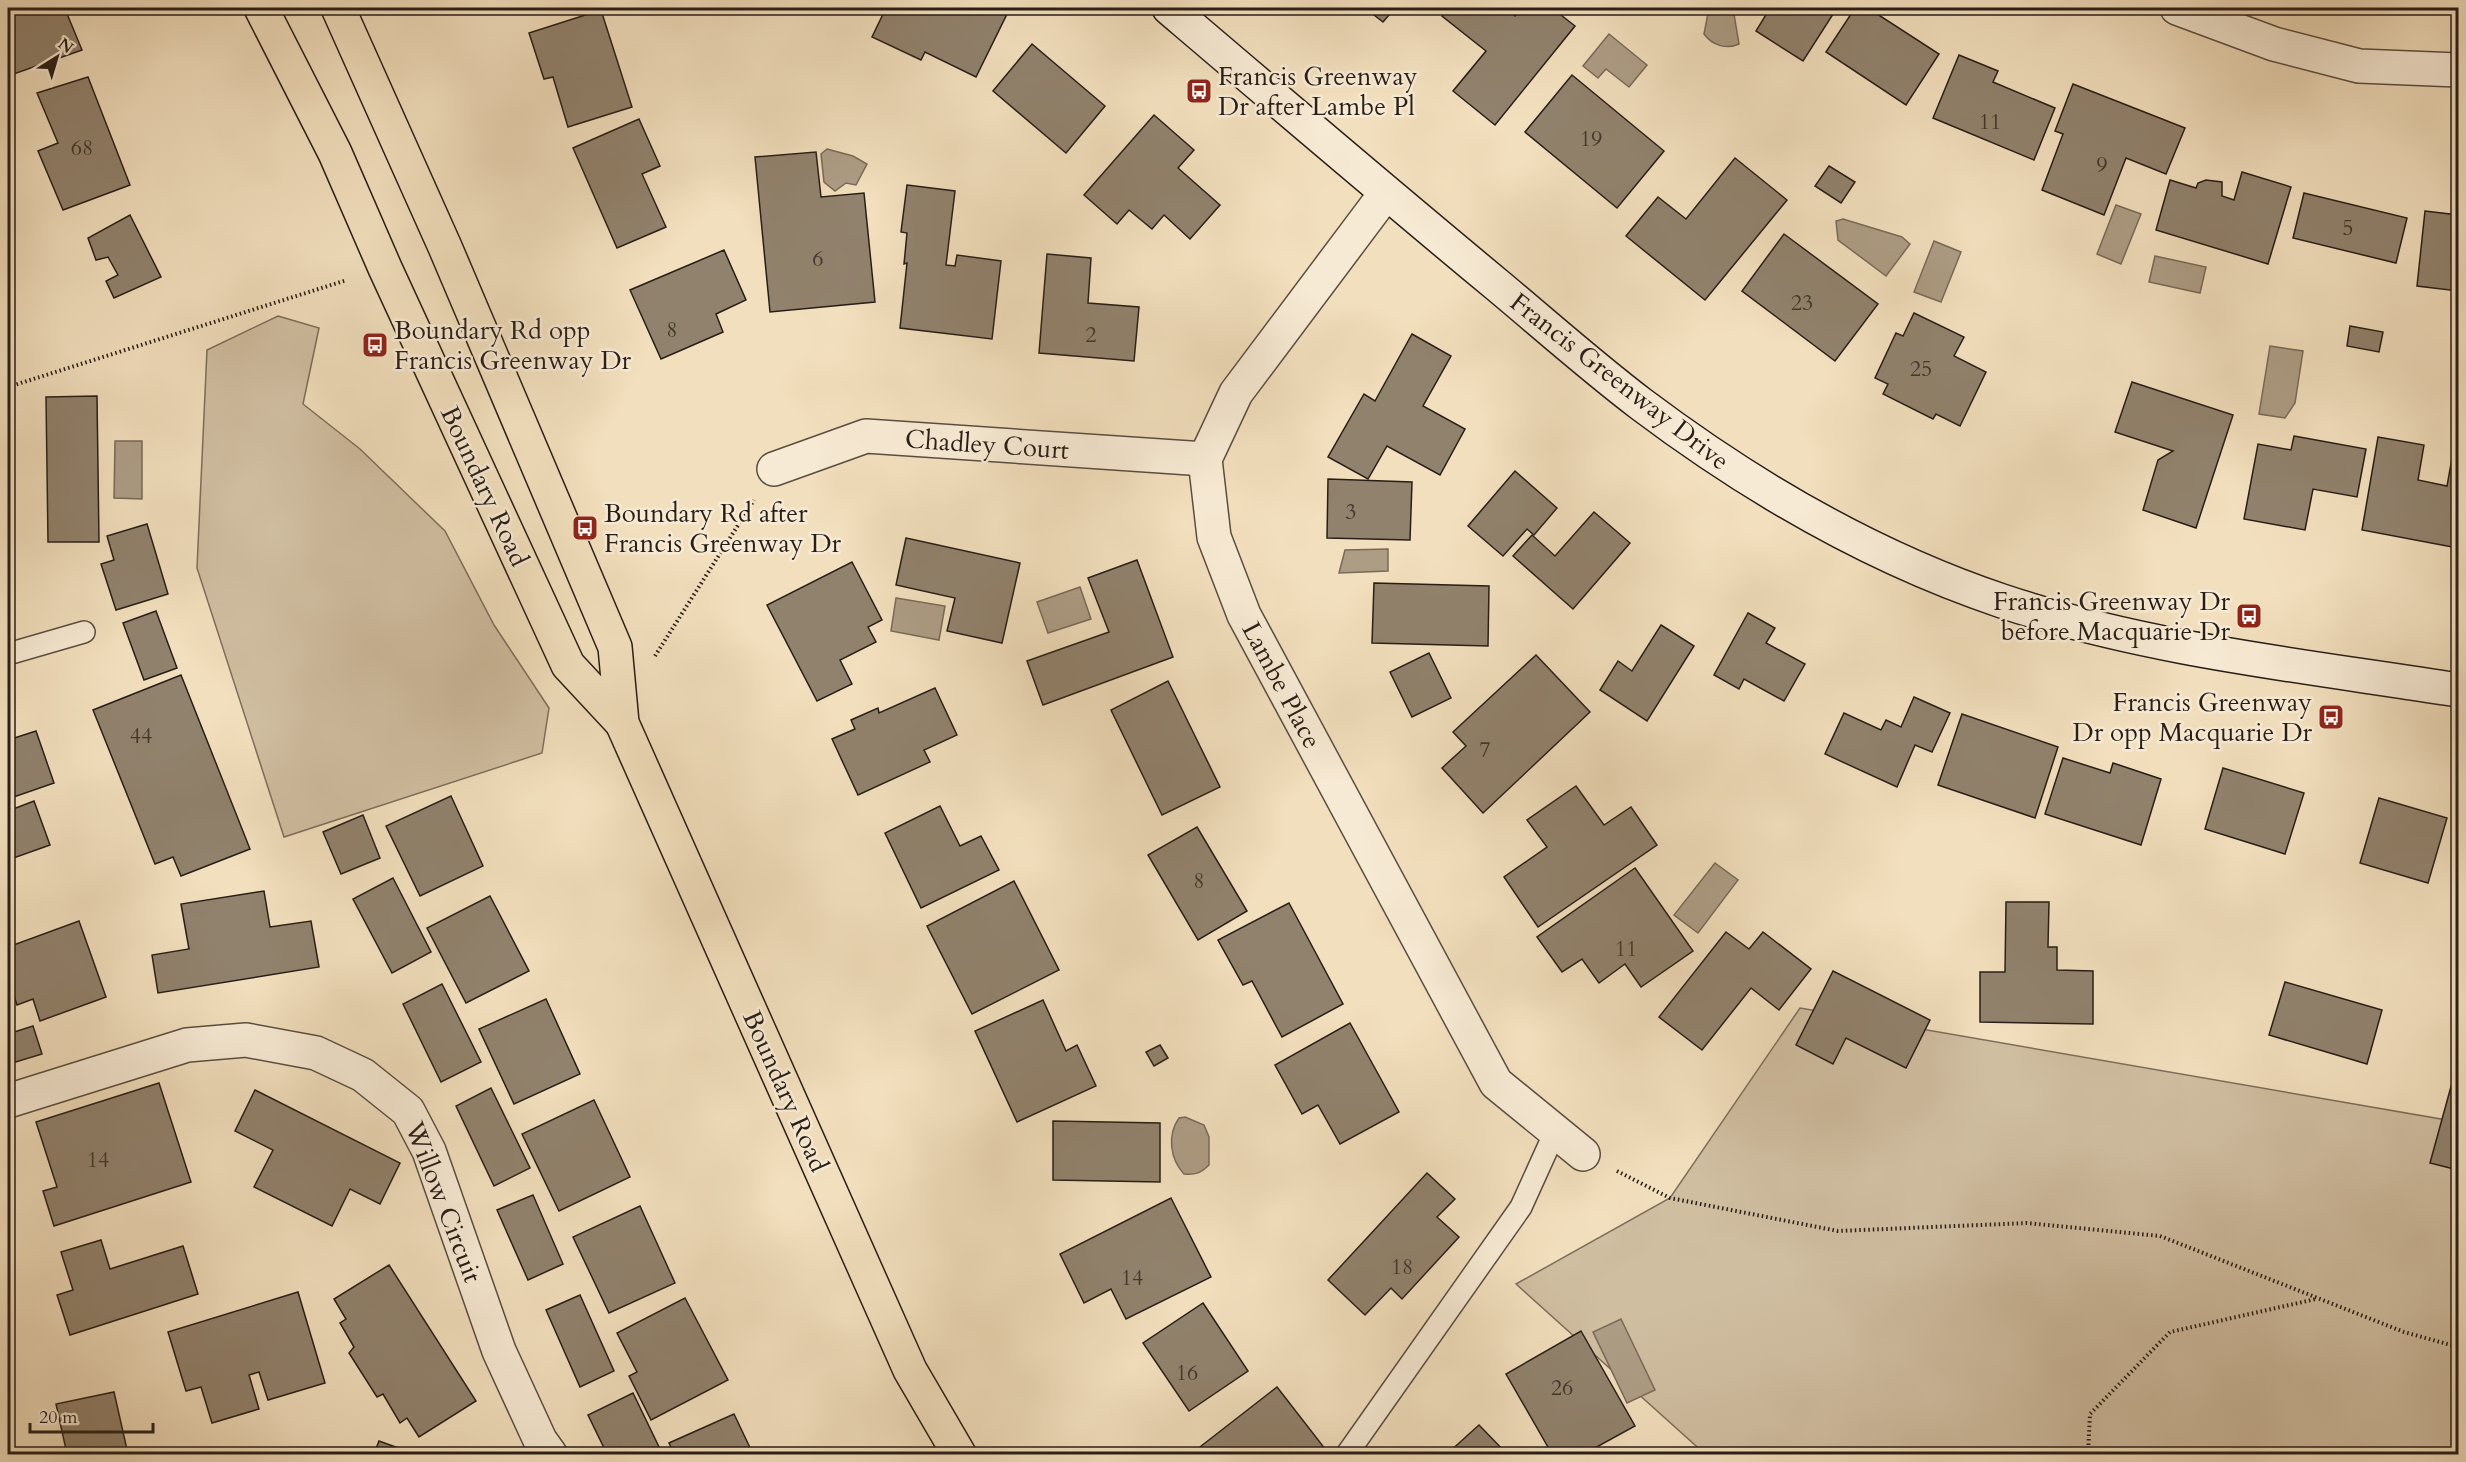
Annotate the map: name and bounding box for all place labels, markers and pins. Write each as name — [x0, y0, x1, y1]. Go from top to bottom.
place label: Francis Greenway Dr after Lambe Pl — [1218, 59, 1418, 124]
bus stop icon: Francis Greenway Dr after Lambe Pl — [1184, 76, 1214, 106]
place label: Boundary Rd opp Francis Greenway Dr — [394, 313, 632, 378]
bus stop icon: Boundary Rd opp Francis Greenway Dr — [360, 330, 390, 360]
place label: Boundary Rd after Francis Greenway Dr — [604, 496, 842, 561]
bus stop icon: Boundary Rd after Francis Greenway Dr — [570, 513, 600, 543]
place label: Francis Greenway Dr before Macquarie Dr — [1993, 584, 2231, 649]
bus stop icon: Francis Greenway Dr before Macquarie Dr — [2234, 601, 2264, 631]
place label: Francis Greenway Dr opp Macquarie Dr — [2073, 685, 2313, 750]
bus stop icon: Francis Greenway Dr opp Macquarie Dr — [2316, 702, 2346, 732]

